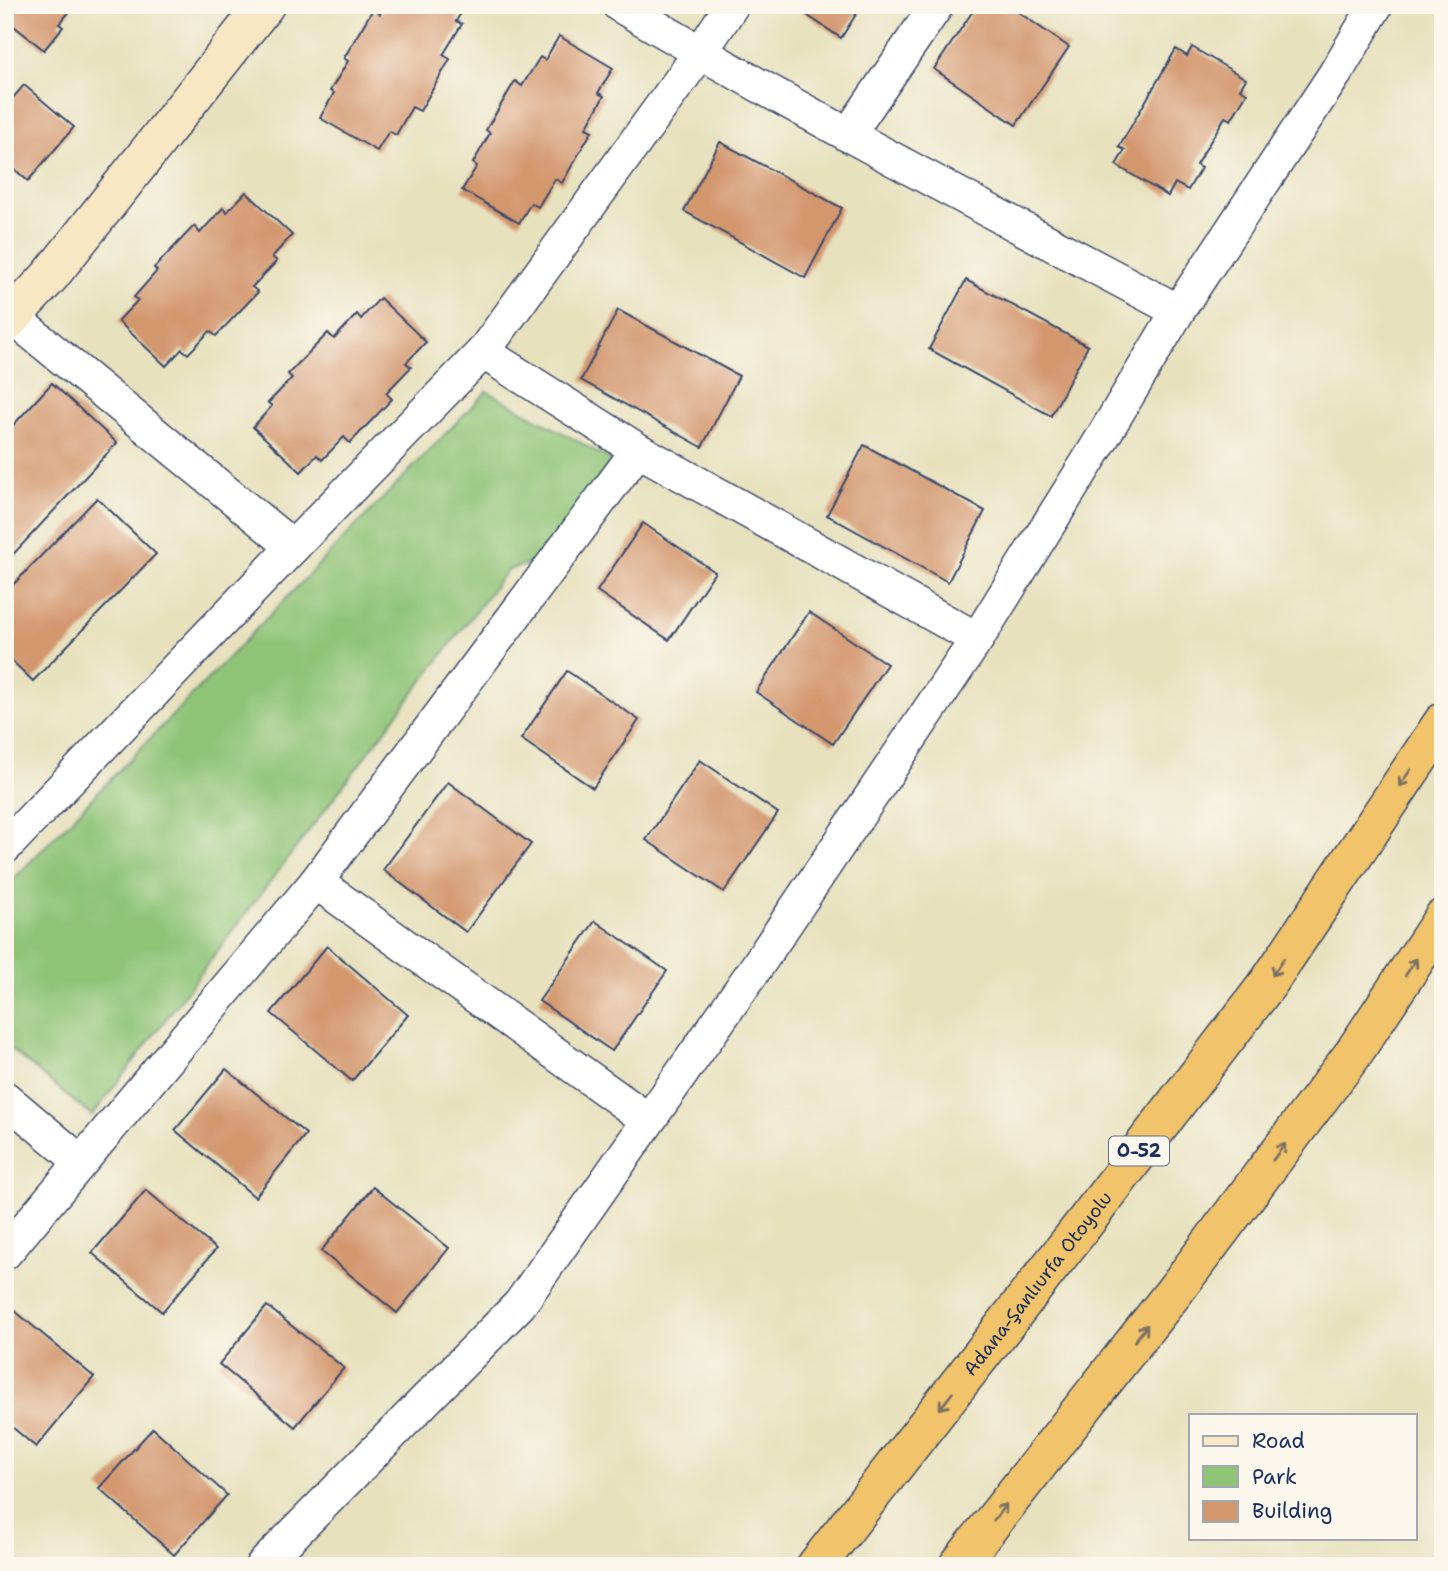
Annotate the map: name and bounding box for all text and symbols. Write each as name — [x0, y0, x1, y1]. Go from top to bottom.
one-way arrow — [1398, 768, 1412, 788]
one-way arrow — [1271, 957, 1285, 977]
one-way arrow — [1403, 958, 1418, 977]
road number: O-52 — [1109, 1136, 1169, 1166]
one-way arrow — [1271, 1143, 1286, 1162]
street label: Adana-Şanlıurfa Otoyolu — [958, 1186, 1118, 1381]
one-way arrow — [1134, 1325, 1149, 1343]
one-way arrow — [938, 1391, 953, 1409]
legend — [1189, 1414, 1416, 1540]
text: Road — [1252, 1427, 1305, 1455]
text: Park — [1252, 1463, 1297, 1491]
text: Building — [1252, 1497, 1332, 1525]
one-way arrow — [993, 1503, 1008, 1522]

